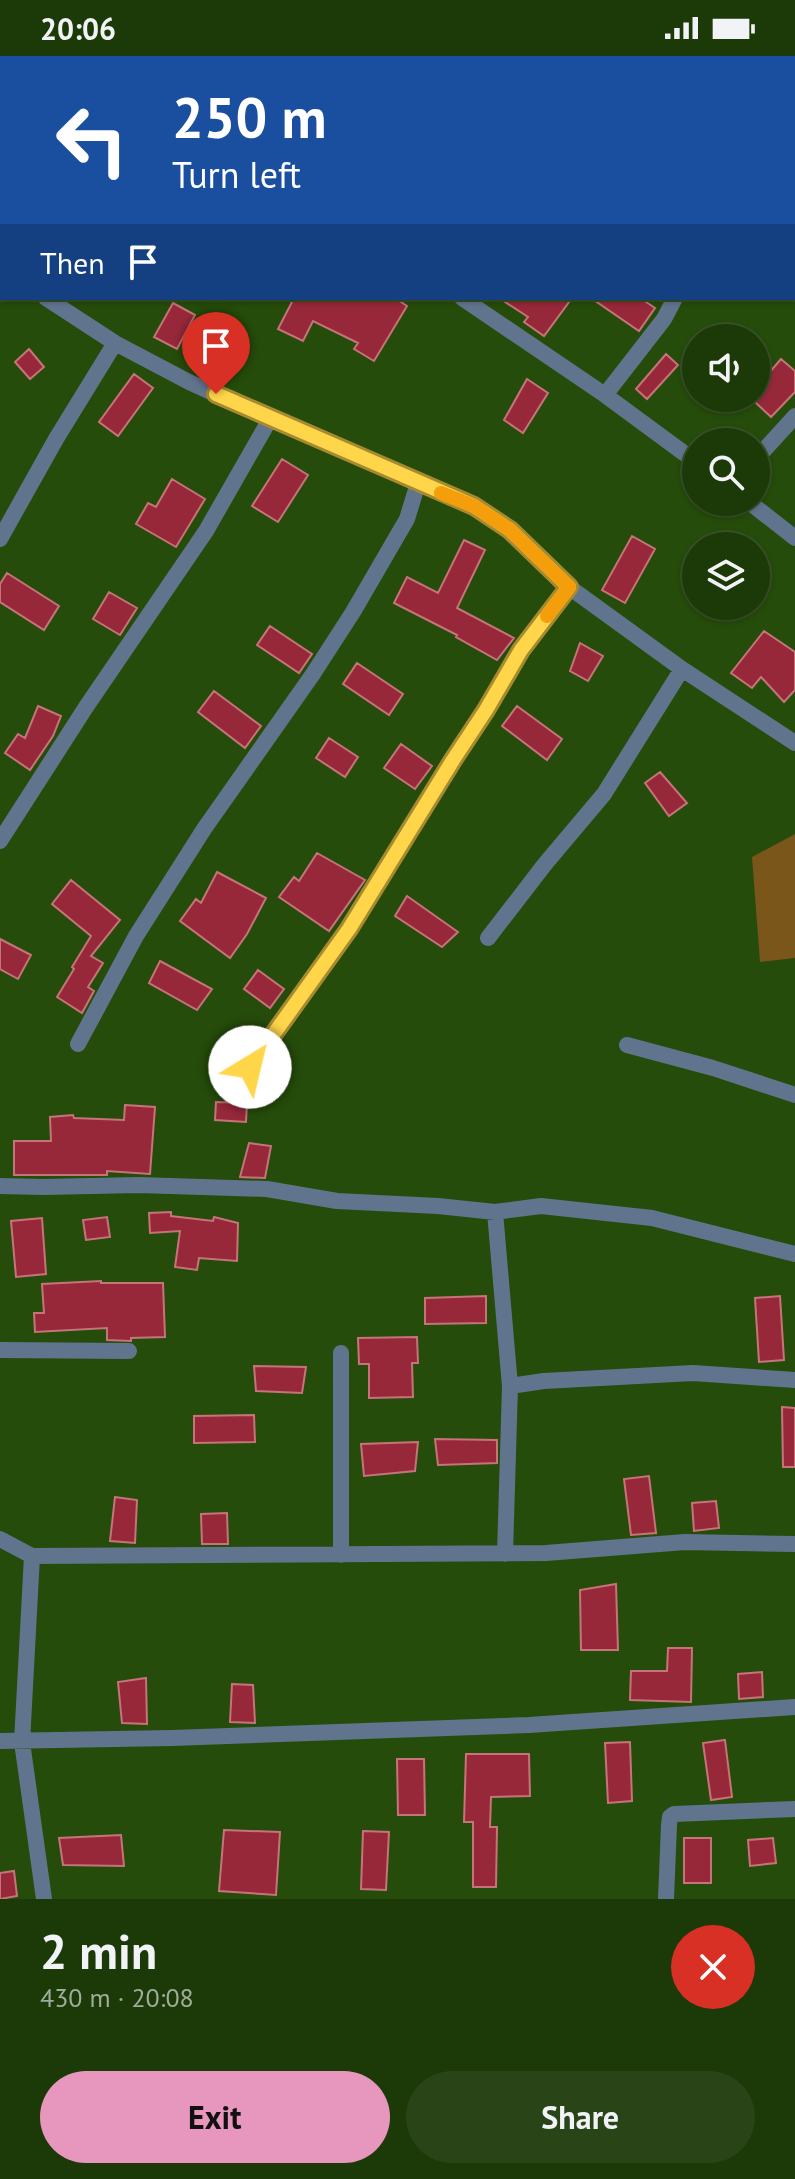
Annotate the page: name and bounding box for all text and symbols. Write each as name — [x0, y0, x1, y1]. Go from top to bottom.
text: 20:06 — [40, 9, 116, 48]
text: 250 m — [172, 81, 327, 153]
icon: left — [40, 88, 144, 192]
text: Turn left — [172, 151, 301, 198]
icon: arrive — [121, 240, 165, 284]
text: Then — [40, 243, 105, 282]
pin — [182, 312, 250, 394]
icon: arrive — [194, 324, 238, 368]
map controls — [682, 324, 770, 620]
button: sound — [682, 324, 770, 412]
button: search — [682, 428, 770, 516]
button: layers — [682, 532, 770, 620]
position arrow — [208, 1025, 292, 1109]
text: 2 min — [40, 1920, 157, 1982]
button: close — [671, 1925, 755, 2009]
text: 430 m · 20:08 — [40, 1981, 194, 2014]
button: Exit — [40, 2071, 390, 2163]
button: Share — [406, 2071, 755, 2163]

